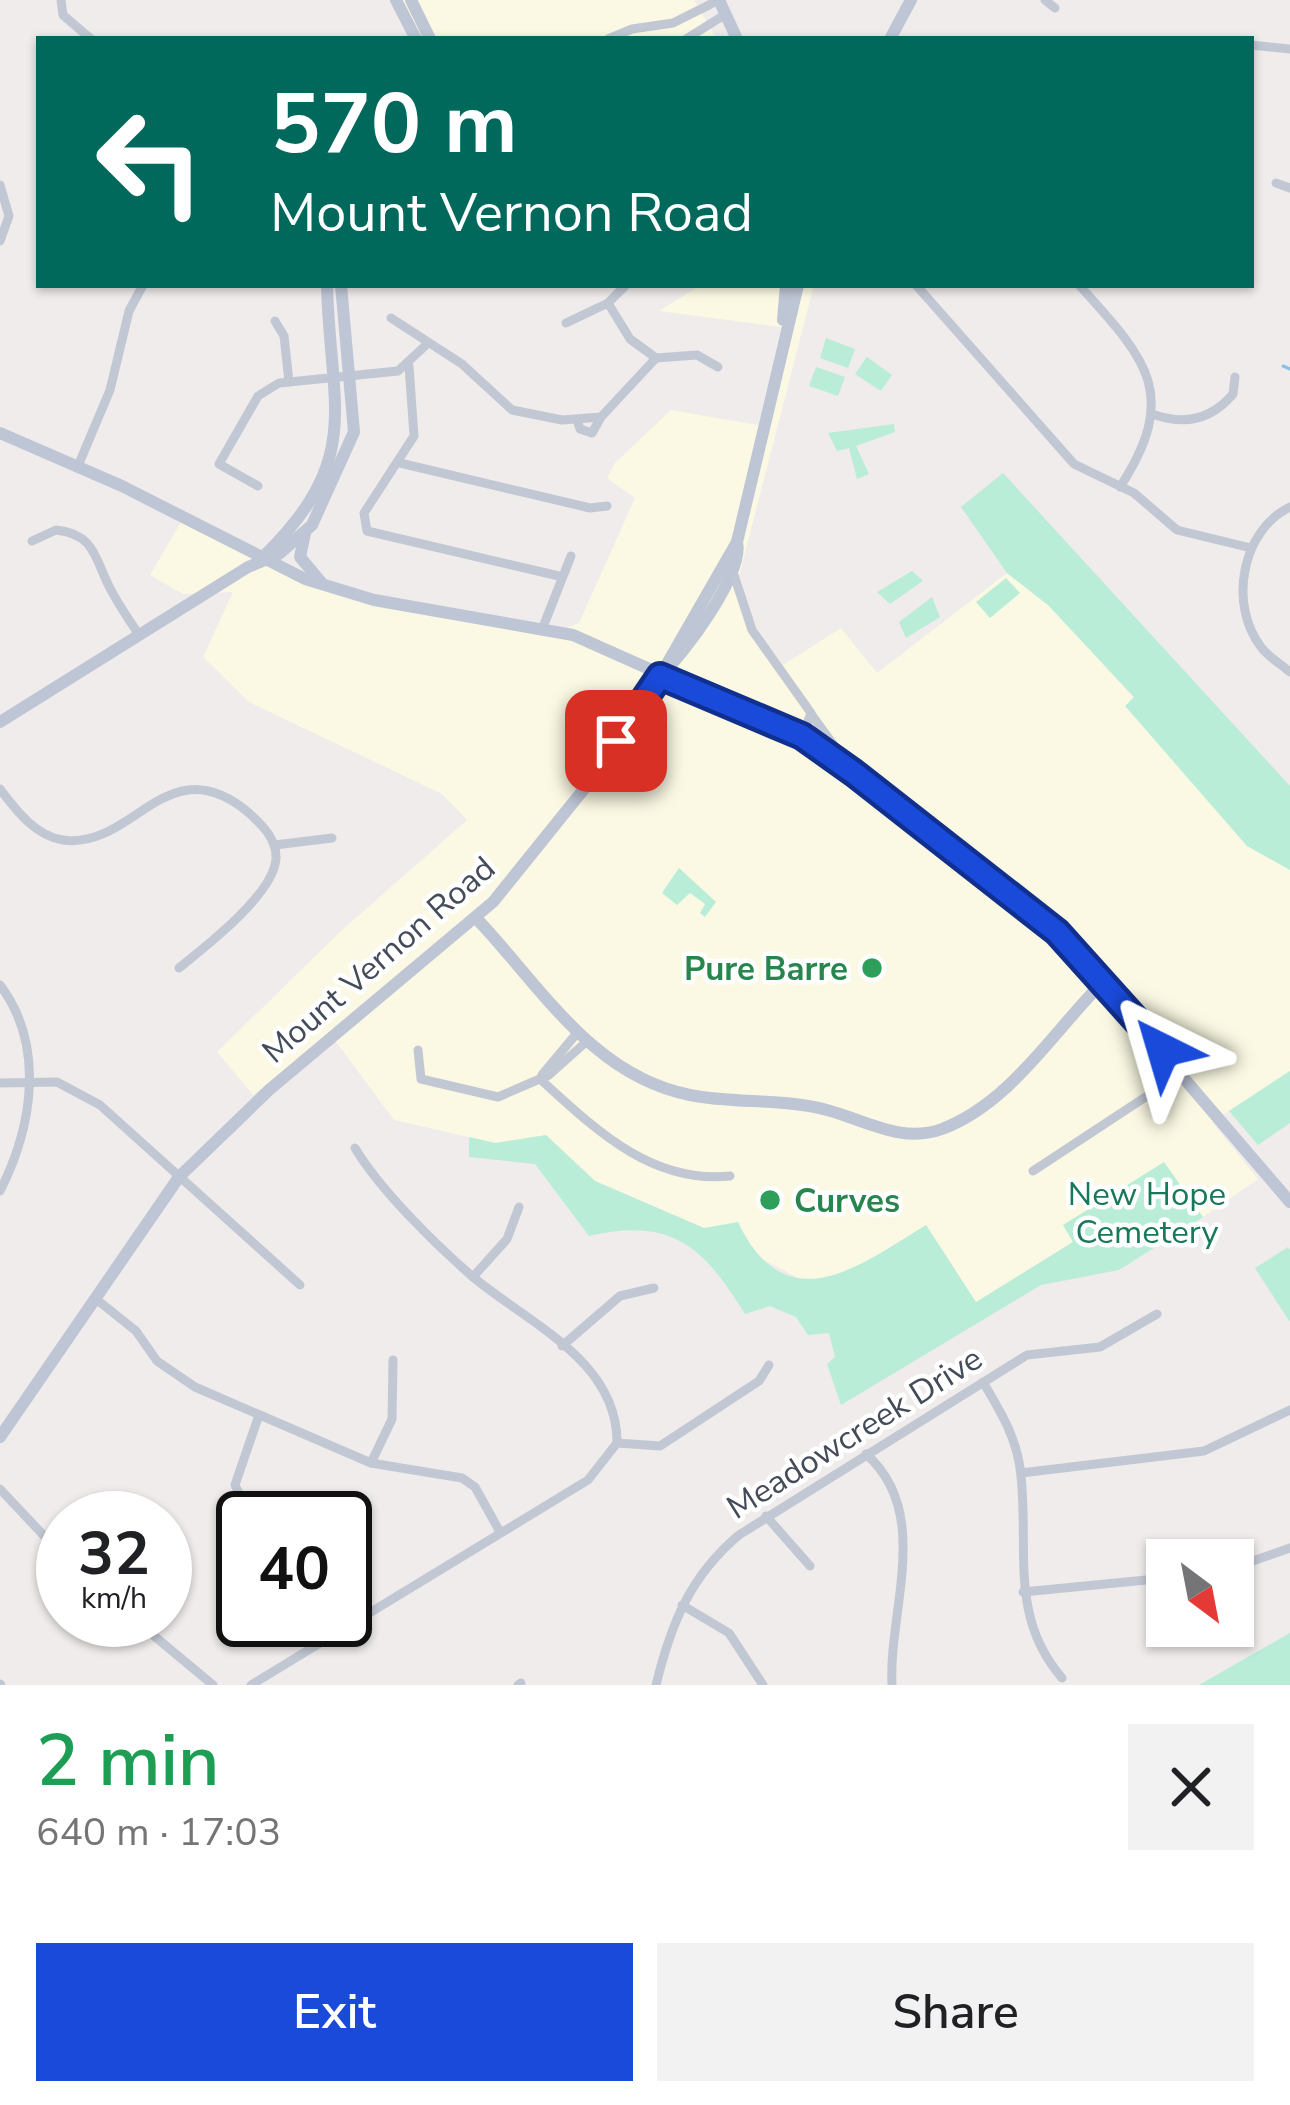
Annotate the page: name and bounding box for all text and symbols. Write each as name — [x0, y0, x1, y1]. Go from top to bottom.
text: 570 m — [270, 67, 518, 182]
icon: left — [72, 84, 228, 240]
text: Mount Vernon Road — [270, 176, 753, 250]
pin — [565, 690, 667, 792]
icon: arrive — [583, 708, 649, 774]
street label: Mount Vernon Road — [253, 846, 505, 1074]
place label: Pure Barre — [684, 947, 848, 992]
marker: Pure Barre — [859, 955, 885, 981]
position arrow — [1100, 987, 1226, 1113]
park label: New Hope Cemetery — [1068, 1172, 1226, 1255]
place label: Curves — [794, 1179, 900, 1224]
marker: Curves — [757, 1187, 783, 1213]
street label: Meadowcreek Drive — [718, 1336, 991, 1530]
speed limit sign: 40 — [216, 1491, 372, 1647]
text: 32 — [78, 1513, 150, 1595]
north arrow — [1146, 1539, 1254, 1647]
map controls — [1146, 1539, 1254, 1647]
text: km/h — [81, 1578, 147, 1619]
text: 2 min — [36, 1712, 219, 1810]
button: close — [1128, 1724, 1254, 1850]
text: 640 m · 17:03 — [36, 1806, 281, 1859]
button: Exit — [36, 1943, 633, 2081]
button: Share — [657, 1943, 1254, 2081]

